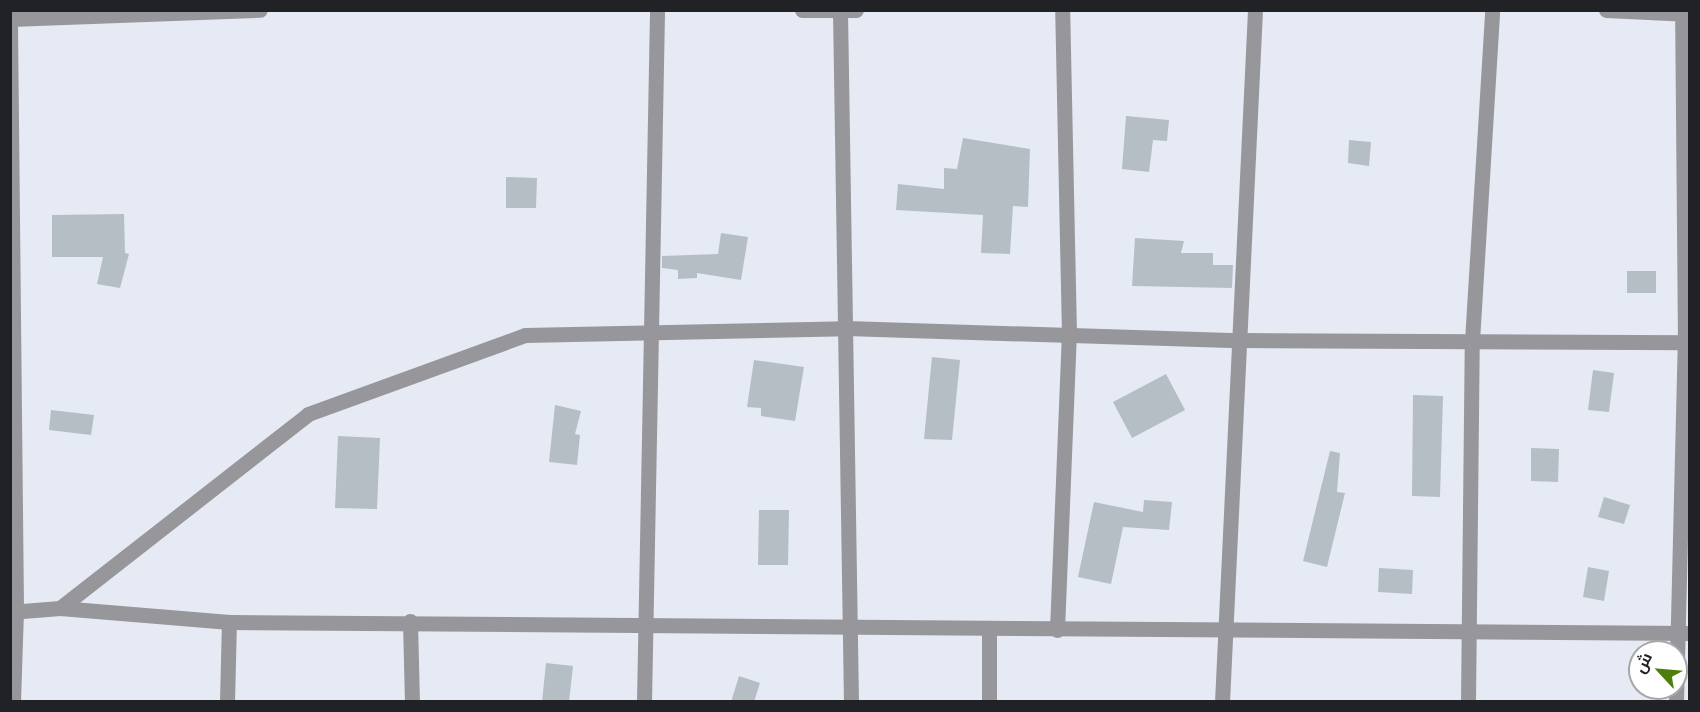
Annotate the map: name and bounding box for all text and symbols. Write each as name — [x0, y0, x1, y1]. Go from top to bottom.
north arrow — [1628, 640, 1688, 700]
text: ش — [1630, 649, 1657, 677]

